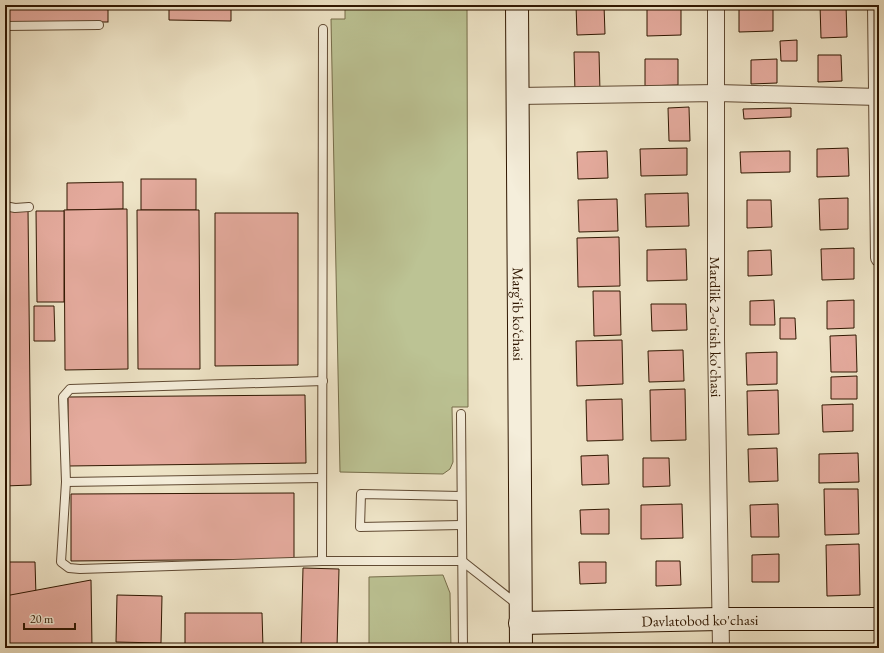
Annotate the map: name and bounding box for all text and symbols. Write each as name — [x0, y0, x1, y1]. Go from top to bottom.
street label: Mardlik 2-o'tish ko'chasi — [707, 257, 726, 398]
street label: Marg‘ib ko‘chasi — [509, 267, 529, 361]
scale bar — [24, 605, 75, 631]
street label: Davlatobod ko'chasi — [641, 609, 759, 630]
text: 20 m — [30, 611, 54, 627]

